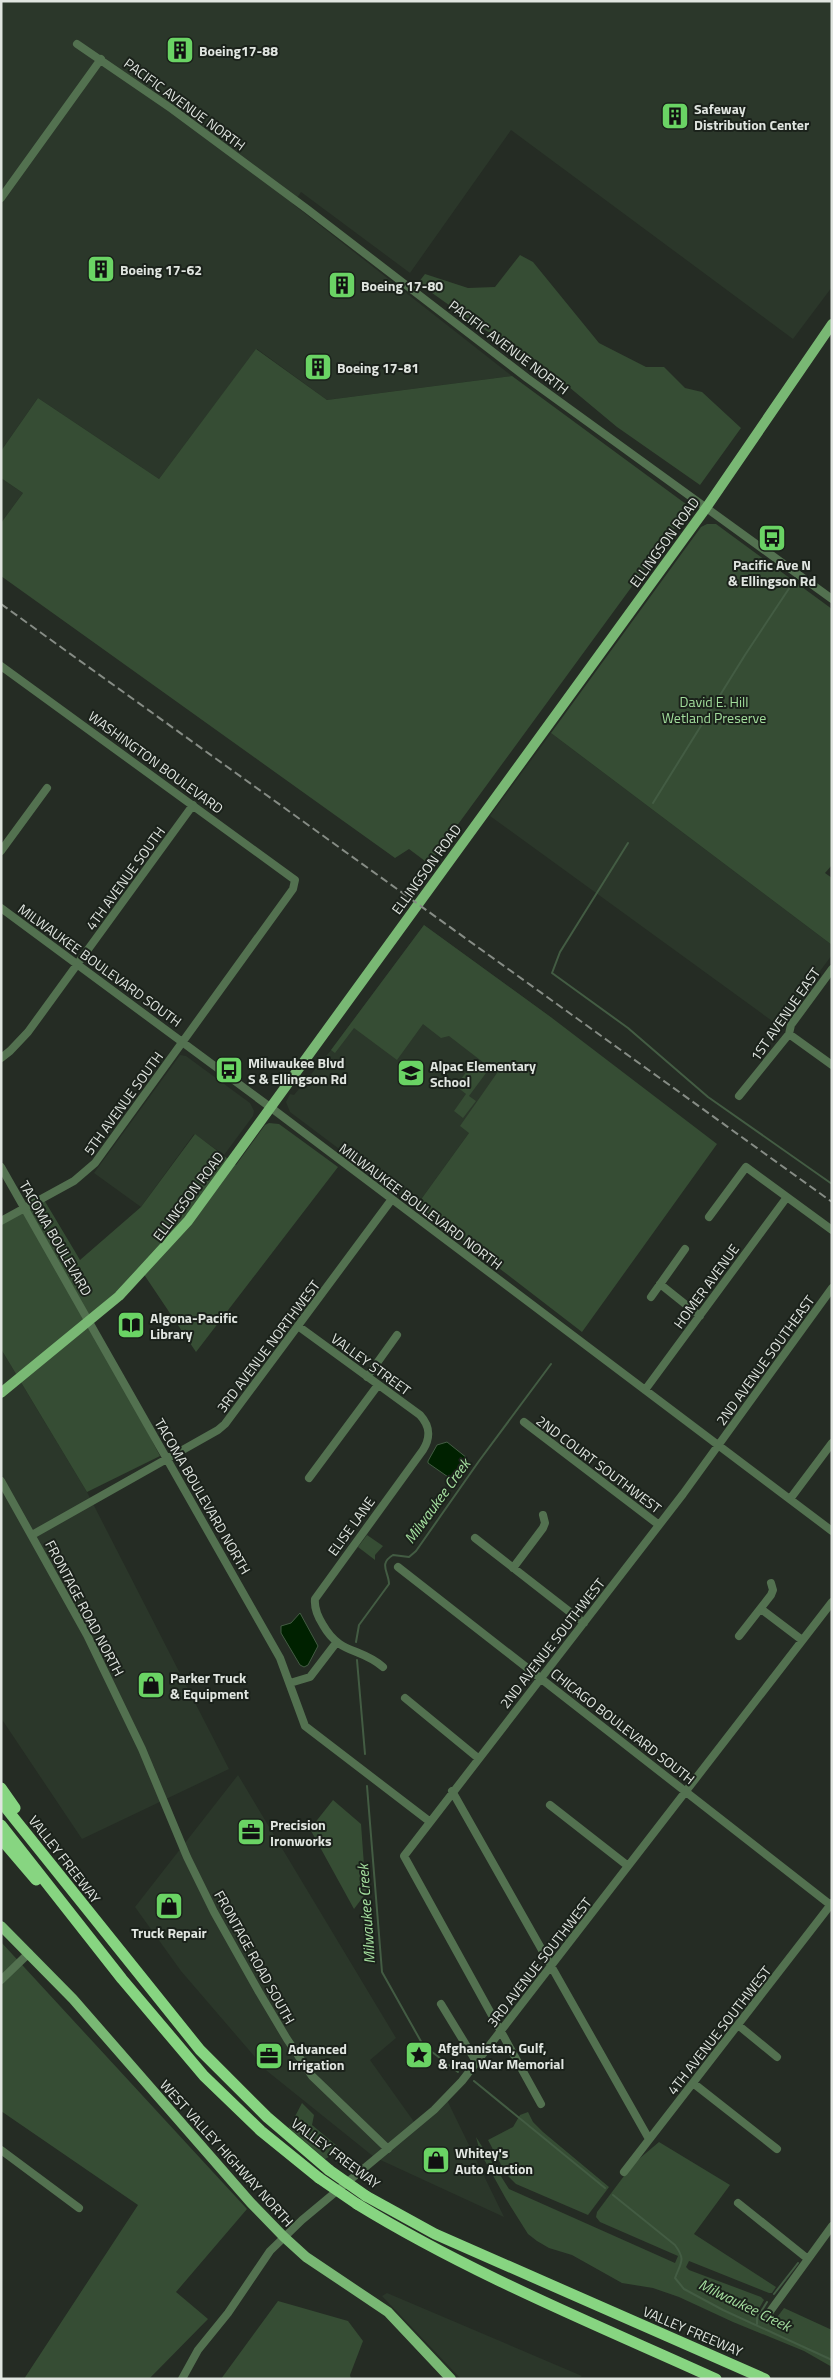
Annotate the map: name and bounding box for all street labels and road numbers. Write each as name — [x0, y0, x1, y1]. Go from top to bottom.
street label: PACIFIC AVENUE NORTH — [120, 53, 250, 155]
street label: PACIFIC AVENUE NORTH — [444, 295, 574, 399]
street label: ELLINGSON ROAD — [624, 492, 704, 592]
street label: WASHINGTON BOULEVARD — [84, 706, 228, 818]
street label: ELLINGSON ROAD — [386, 819, 466, 919]
street label: 4TH AVENUE SOUTH — [80, 822, 170, 934]
street label: MILWAUKEE BOULEVARD SOUTH — [14, 898, 186, 1032]
street label: 1ST AVENUE EAST — [745, 962, 825, 1065]
street label: 5TH AVENUE SOUTH — [78, 1047, 168, 1159]
street label: MILWAUKEE BOULEVARD NORTH — [335, 1138, 507, 1274]
street label: ELLINGSON ROAD — [147, 1147, 229, 1245]
street label: TACOMA BOULEVARD — [14, 1177, 98, 1299]
street label: HOMER AVENUE — [668, 1239, 744, 1333]
street label: 3RD AVENUE NORTHWEST — [211, 1275, 325, 1417]
street label: 2ND AVENUE SOUTHEAST — [711, 1290, 820, 1429]
street label: VALLEY STREET — [327, 1328, 416, 1401]
street label: 2ND COURT SOUTHWEST — [532, 1410, 666, 1518]
street label: TACOMA BOULEVARD NORTH — [150, 1414, 256, 1578]
street label: ELISE LANE — [322, 1492, 380, 1560]
street label: FRONTAGE ROAD NORTH — [40, 1536, 130, 1680]
street label: 2ND AVENUE SOUTHWEST — [494, 1573, 610, 1713]
street label: CHICAGO BOULEVARD SOUTH — [546, 1663, 700, 1789]
street label: VALLEY FREEWAY — [24, 1811, 106, 1908]
street label: FRONTAGE ROAD SOUTH — [209, 1886, 301, 2028]
street label: 3RD AVENUE SOUTHWEST — [482, 1892, 597, 2031]
street label: 4TH AVENUE SOUTHWEST — [662, 1961, 776, 2099]
street label: WEST VALLEY HIGHWAY NORTH — [155, 2075, 299, 2231]
street label: VALLEY FREEWAY — [287, 2113, 385, 2194]
street label: VALLEY FREEWAY — [640, 2301, 747, 2362]

